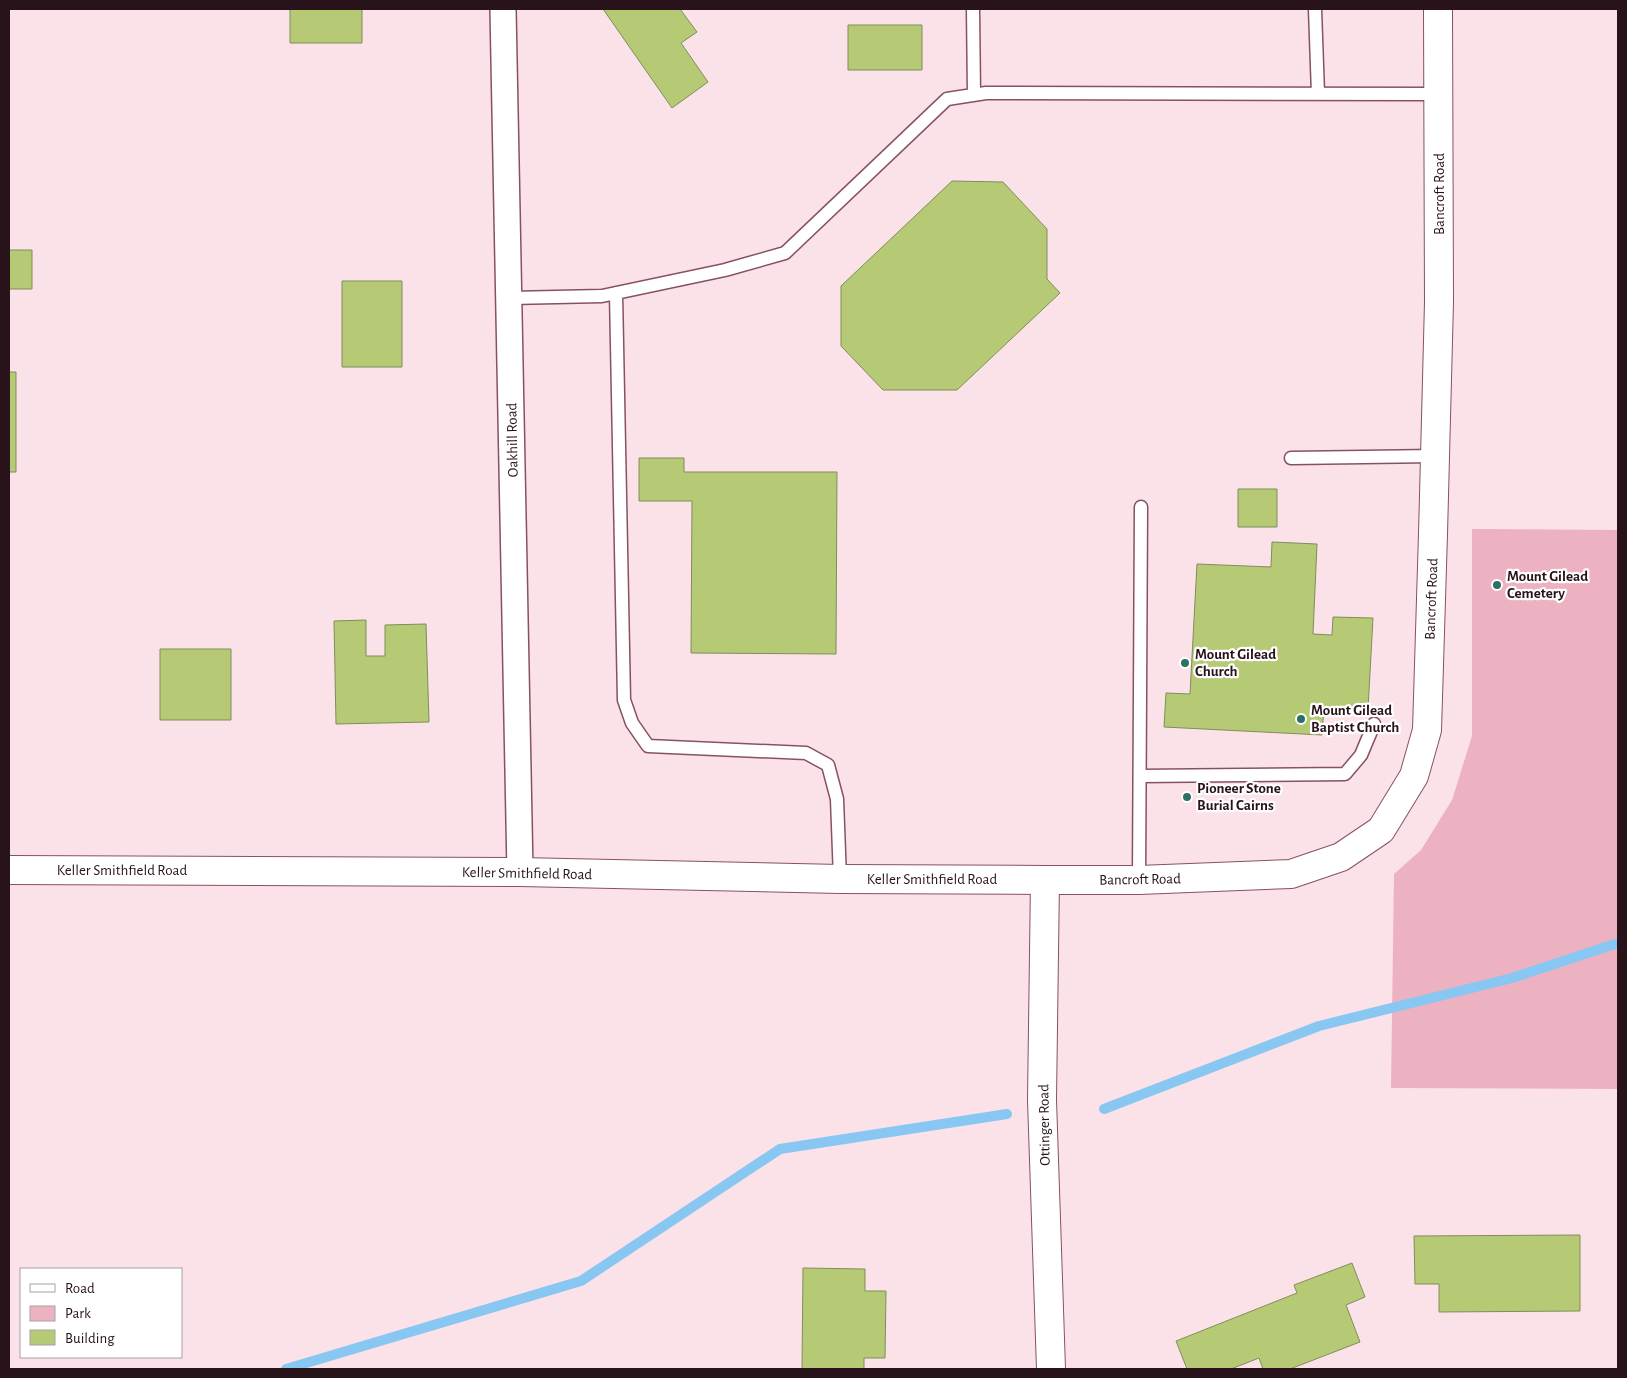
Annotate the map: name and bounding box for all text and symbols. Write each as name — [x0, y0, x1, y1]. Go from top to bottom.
street label: Bancroft Road — [1432, 153, 1447, 235]
street label: Oakhill Road — [504, 402, 521, 477]
street label: Bancroft Road — [1423, 558, 1440, 640]
place label: Mount Gilead Cemetery — [1507, 569, 1588, 601]
marker: Mount Gilead Cemetery — [1491, 579, 1503, 591]
place label: Mount Gilead Church — [1195, 647, 1276, 679]
marker: Mount Gilead Church — [1179, 657, 1191, 669]
place label: Mount Gilead Baptist Church — [1311, 703, 1399, 735]
marker: Mount Gilead Baptist Church — [1295, 713, 1307, 725]
place label: Pioneer Stone Burial Cairns — [1197, 781, 1281, 813]
marker: Pioneer Stone Burial Cairns — [1181, 791, 1193, 803]
street label: Keller Smithfield Road — [57, 863, 187, 878]
street label: Keller Smithfield Road — [462, 865, 593, 882]
street label: Bancroft Road — [1099, 871, 1181, 888]
street label: Keller Smithfield Road — [867, 872, 997, 887]
street label: Ottinger Road — [1036, 1084, 1053, 1166]
legend — [20, 1268, 182, 1358]
text: Road — [65, 1281, 95, 1296]
text: Park — [65, 1306, 91, 1321]
text: Building — [65, 1331, 115, 1346]

